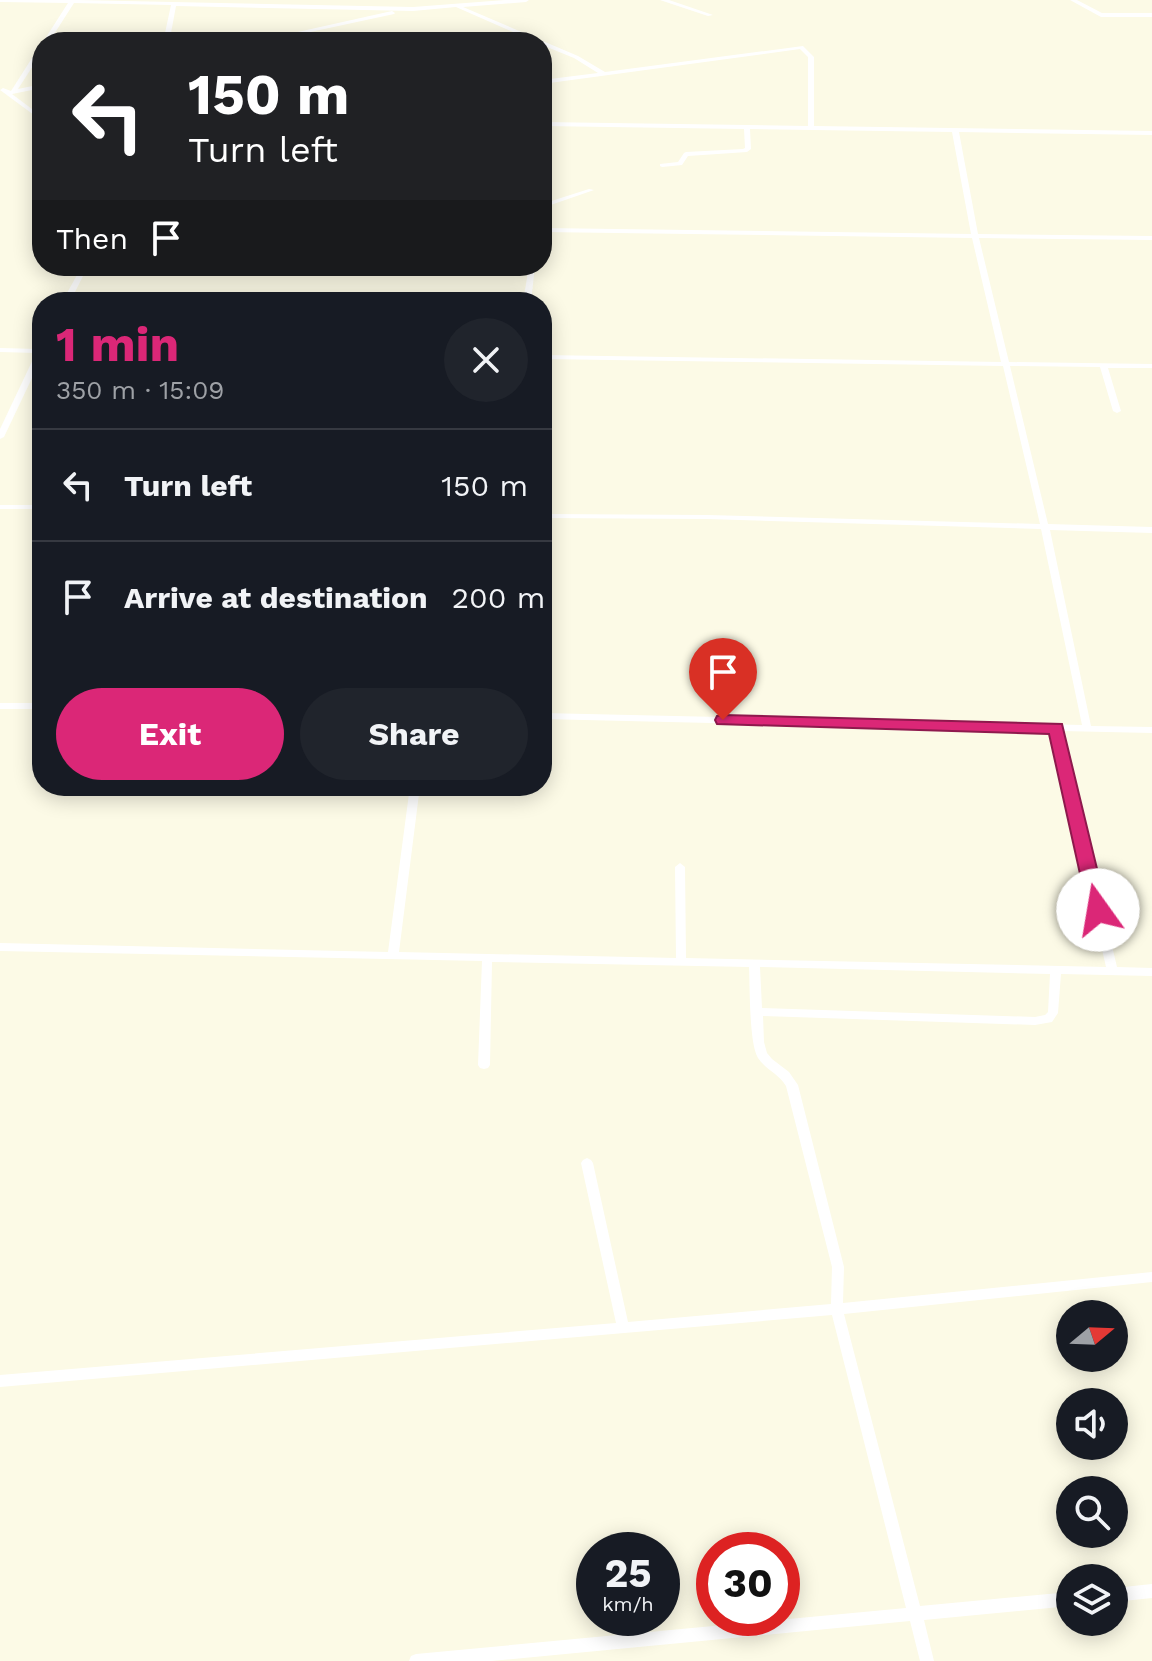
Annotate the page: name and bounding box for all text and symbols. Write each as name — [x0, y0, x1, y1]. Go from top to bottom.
text: 150 m — [188, 62, 350, 128]
icon: left — [56, 64, 160, 168]
text: Turn left — [188, 129, 338, 171]
icon: arrive — [144, 216, 188, 260]
text: Then — [56, 221, 128, 256]
text: 1 min — [56, 316, 179, 373]
button: close — [444, 318, 528, 402]
text: 350 m · 15:09 — [56, 375, 224, 405]
icon: left — [56, 463, 100, 507]
text: Turn left — [124, 468, 252, 503]
text: 150 m — [441, 468, 528, 503]
icon: arrive — [56, 575, 100, 619]
text: Arrive at destination — [124, 580, 428, 615]
text: 200 m — [452, 580, 545, 615]
pin — [689, 638, 757, 720]
icon: arrive — [701, 650, 745, 694]
button: Exit — [56, 688, 284, 780]
button: Share — [300, 688, 528, 780]
position arrow — [1056, 868, 1140, 952]
north arrow — [1056, 1300, 1128, 1372]
map controls — [1056, 1300, 1128, 1636]
button: sound — [1056, 1388, 1128, 1460]
button: search — [1056, 1476, 1128, 1548]
speed limit sign: 30 — [696, 1532, 800, 1636]
text: 25 — [604, 1550, 652, 1597]
button: layers — [1056, 1564, 1128, 1636]
text: km/h — [602, 1592, 654, 1616]

